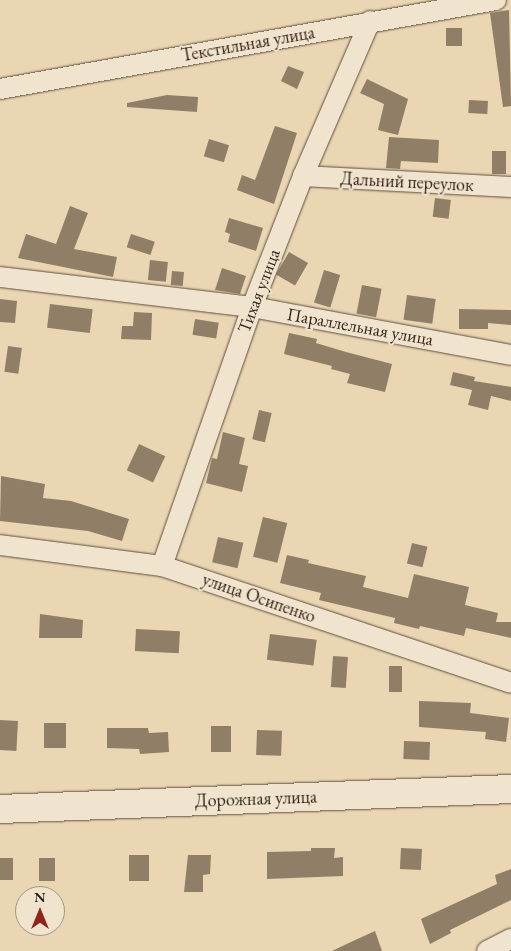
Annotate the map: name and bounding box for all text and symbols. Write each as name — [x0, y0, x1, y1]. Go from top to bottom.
street label: Текстильная улица — [179, 22, 317, 66]
street label: Дальний переулок — [340, 168, 474, 196]
street label: Тихая улица — [233, 246, 285, 336]
street label: Параллельная улица — [285, 303, 435, 351]
street label: улица Осипенко — [199, 568, 319, 628]
street label: Дорожная улица — [195, 786, 317, 812]
north arrow — [15, 886, 65, 936]
text: N — [34, 888, 46, 906]

